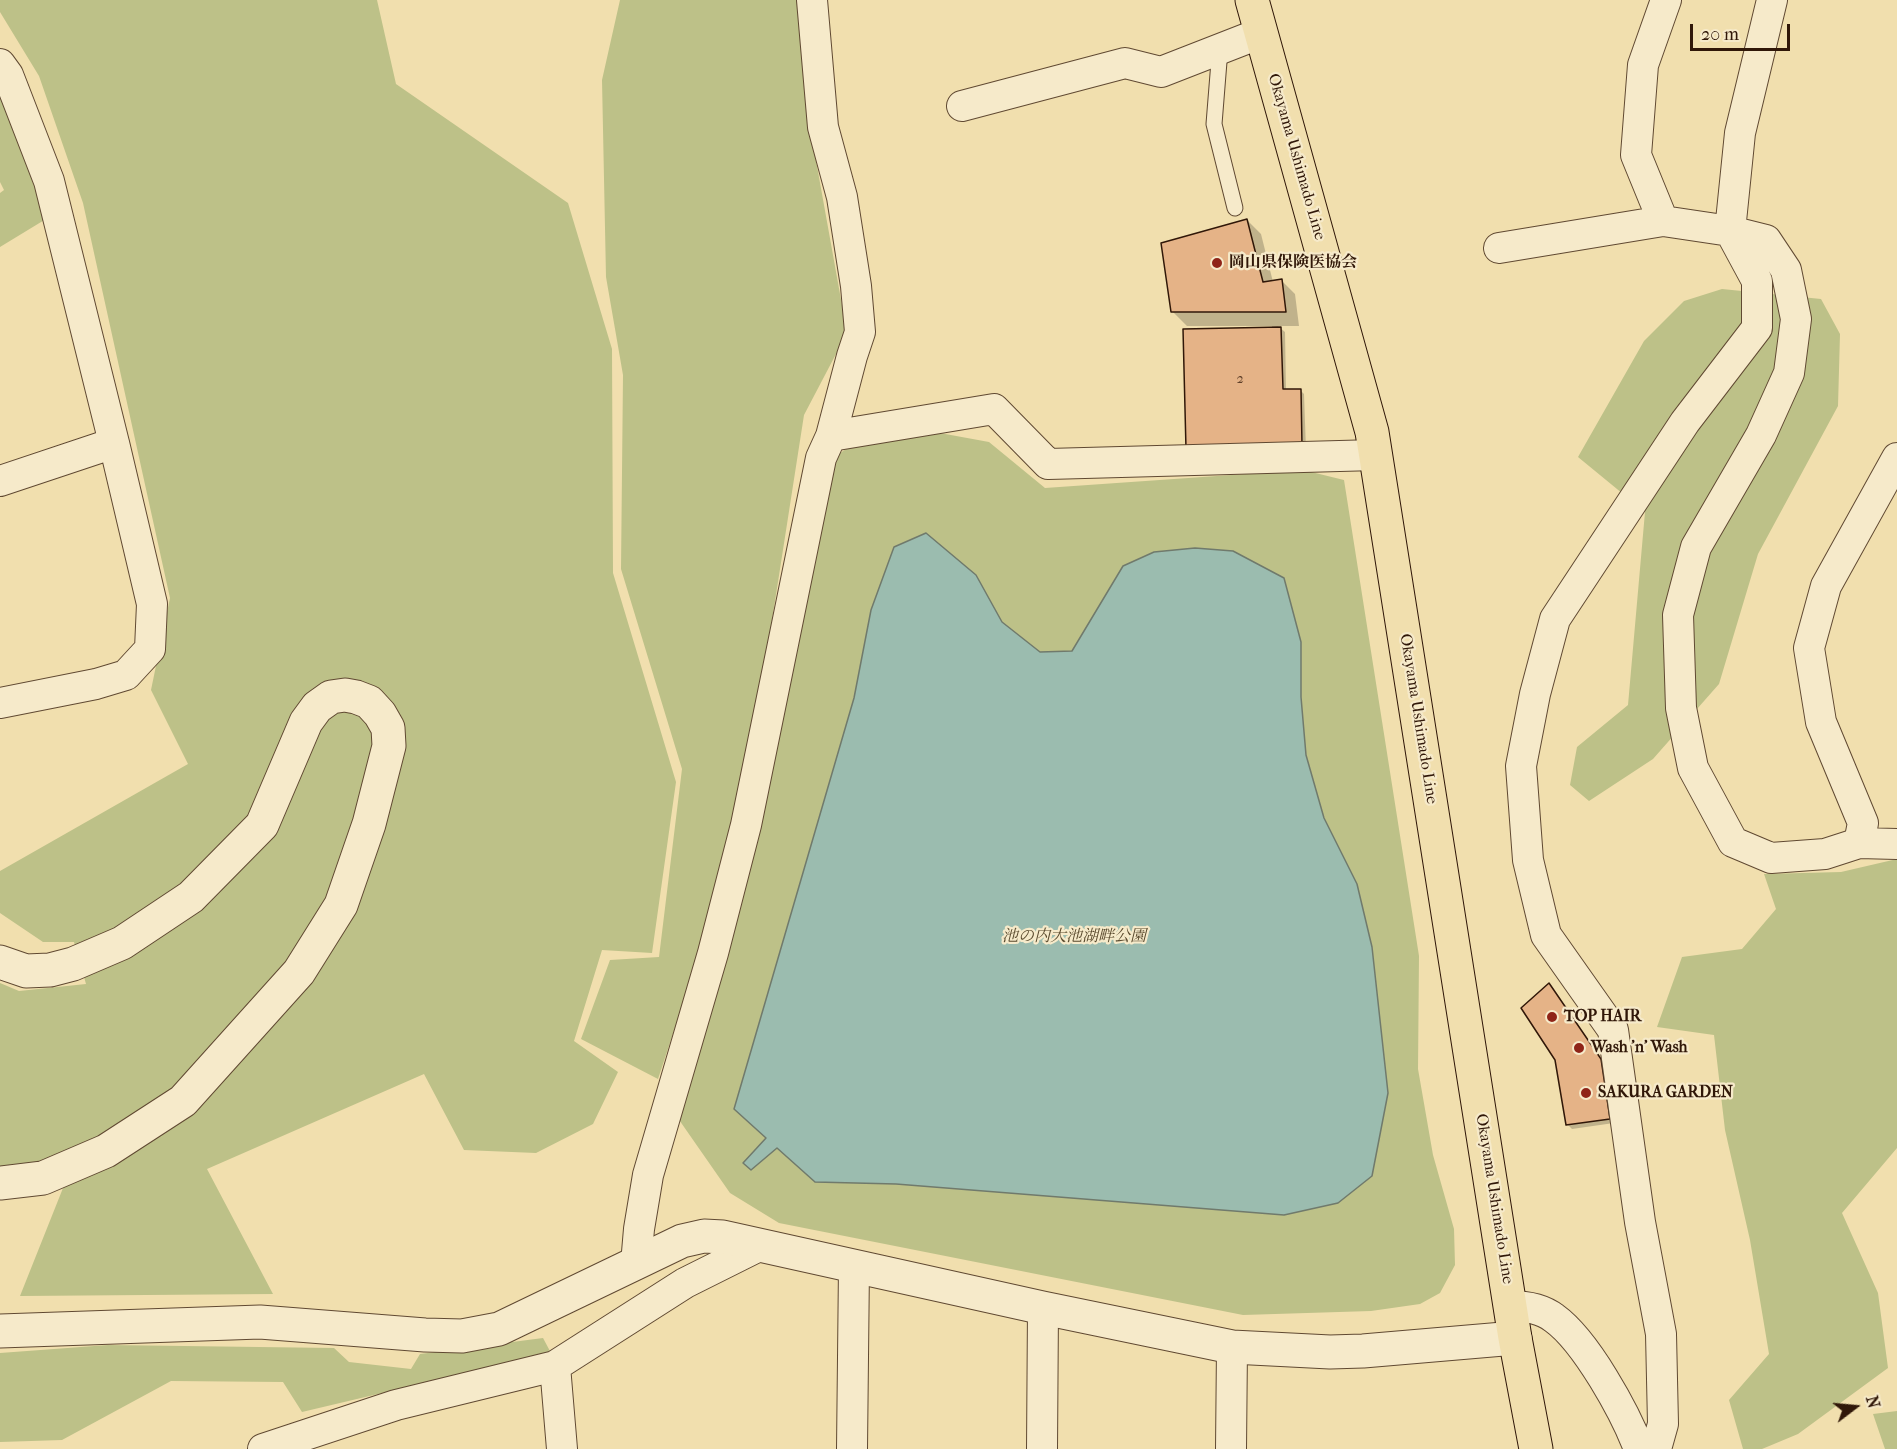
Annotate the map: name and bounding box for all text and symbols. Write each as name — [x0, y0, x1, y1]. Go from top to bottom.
scale bar — [1693, 12, 1794, 50]
text: 20 m — [1701, 24, 1739, 45]
street label: Okayama Ushimado Line — [1263, 72, 1329, 242]
place label: 岡山県保険医協会 — [1229, 253, 1357, 273]
marker: 岡山県保険医協会 — [1210, 256, 1224, 270]
house number: 2 — [1236, 372, 1244, 388]
street label: Okayama Ushimado Line — [1395, 632, 1441, 806]
park label: 池の内大池湖畔公園 — [1002, 927, 1146, 947]
place label: TOP HAIR — [1564, 1007, 1641, 1027]
marker: TOP HAIR — [1545, 1010, 1559, 1024]
place label: Wash 'n' Wash — [1591, 1038, 1688, 1058]
marker: Wash 'n' Wash — [1572, 1041, 1586, 1055]
place label: SAKURA GARDEN — [1598, 1083, 1733, 1103]
marker: SAKURA GARDEN — [1579, 1086, 1593, 1100]
street label: Okayama Ushimado Line — [1471, 1112, 1517, 1286]
north arrow — [1825, 1377, 1885, 1437]
text: N — [1862, 1393, 1884, 1410]

